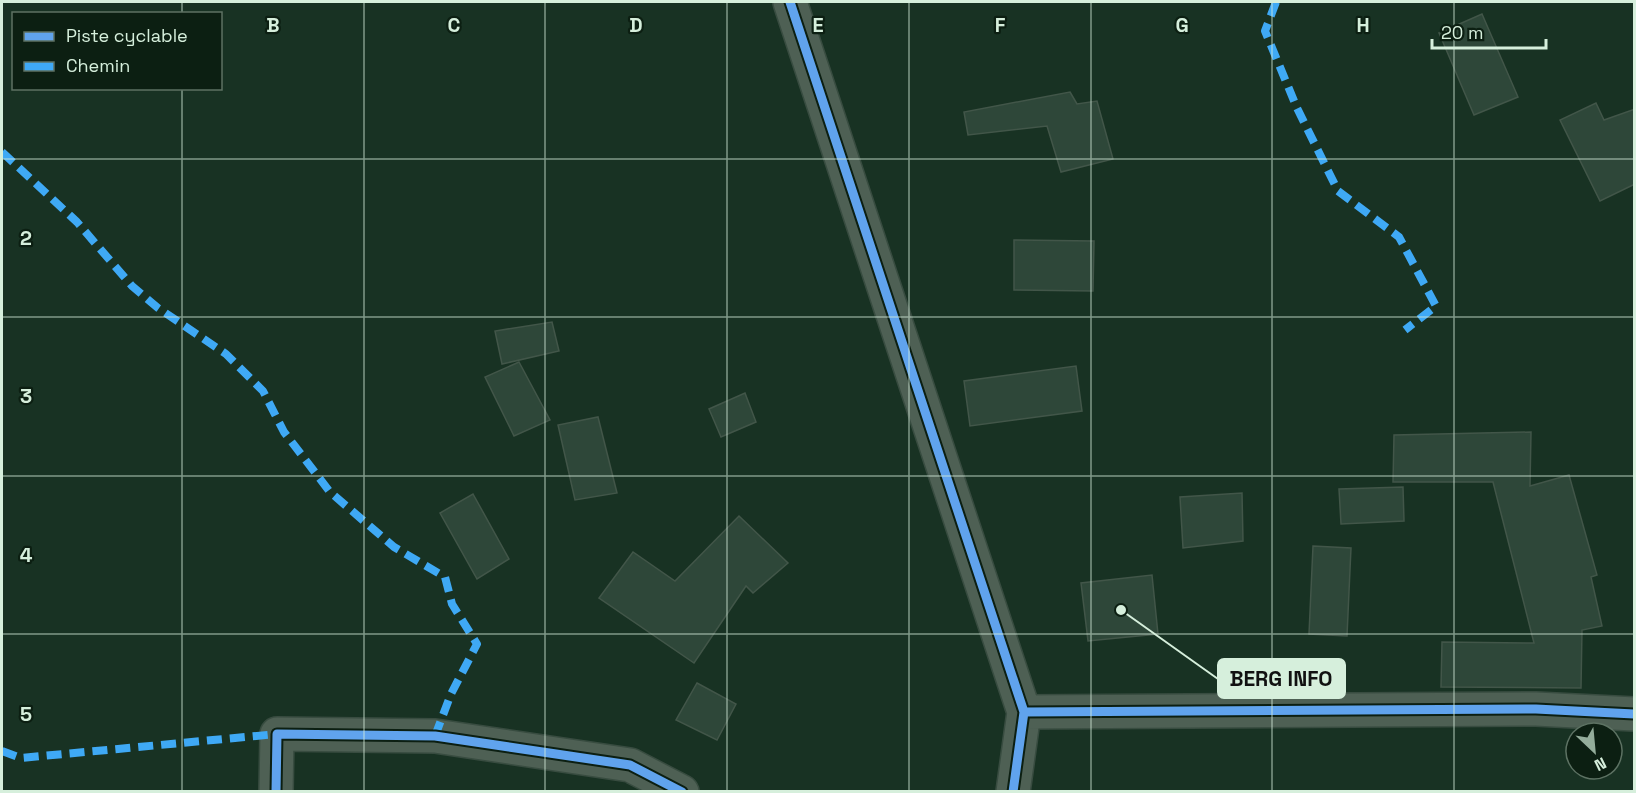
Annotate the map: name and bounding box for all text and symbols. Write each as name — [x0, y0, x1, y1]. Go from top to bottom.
legend — [12, 12, 222, 90]
text: B — [266, 12, 280, 38]
text: C — [448, 12, 461, 38]
text: D — [629, 12, 643, 38]
text: E — [812, 12, 824, 38]
text: F — [995, 12, 1006, 38]
text: G — [1175, 12, 1189, 38]
text: H — [1356, 12, 1370, 38]
scale bar — [1432, 12, 1546, 50]
text: 20 m — [1441, 21, 1484, 44]
text: Piste cyclable — [66, 24, 188, 47]
text: Chemin — [66, 54, 130, 77]
text: 2 — [20, 225, 32, 251]
text: 3 — [20, 383, 32, 409]
text: 4 — [20, 542, 33, 568]
callout: BERG INFO — [1218, 659, 1345, 698]
text: BERG INFO — [1230, 665, 1332, 692]
text: 5 — [20, 701, 32, 727]
north arrow — [1564, 721, 1624, 781]
text: N — [1591, 752, 1610, 776]

